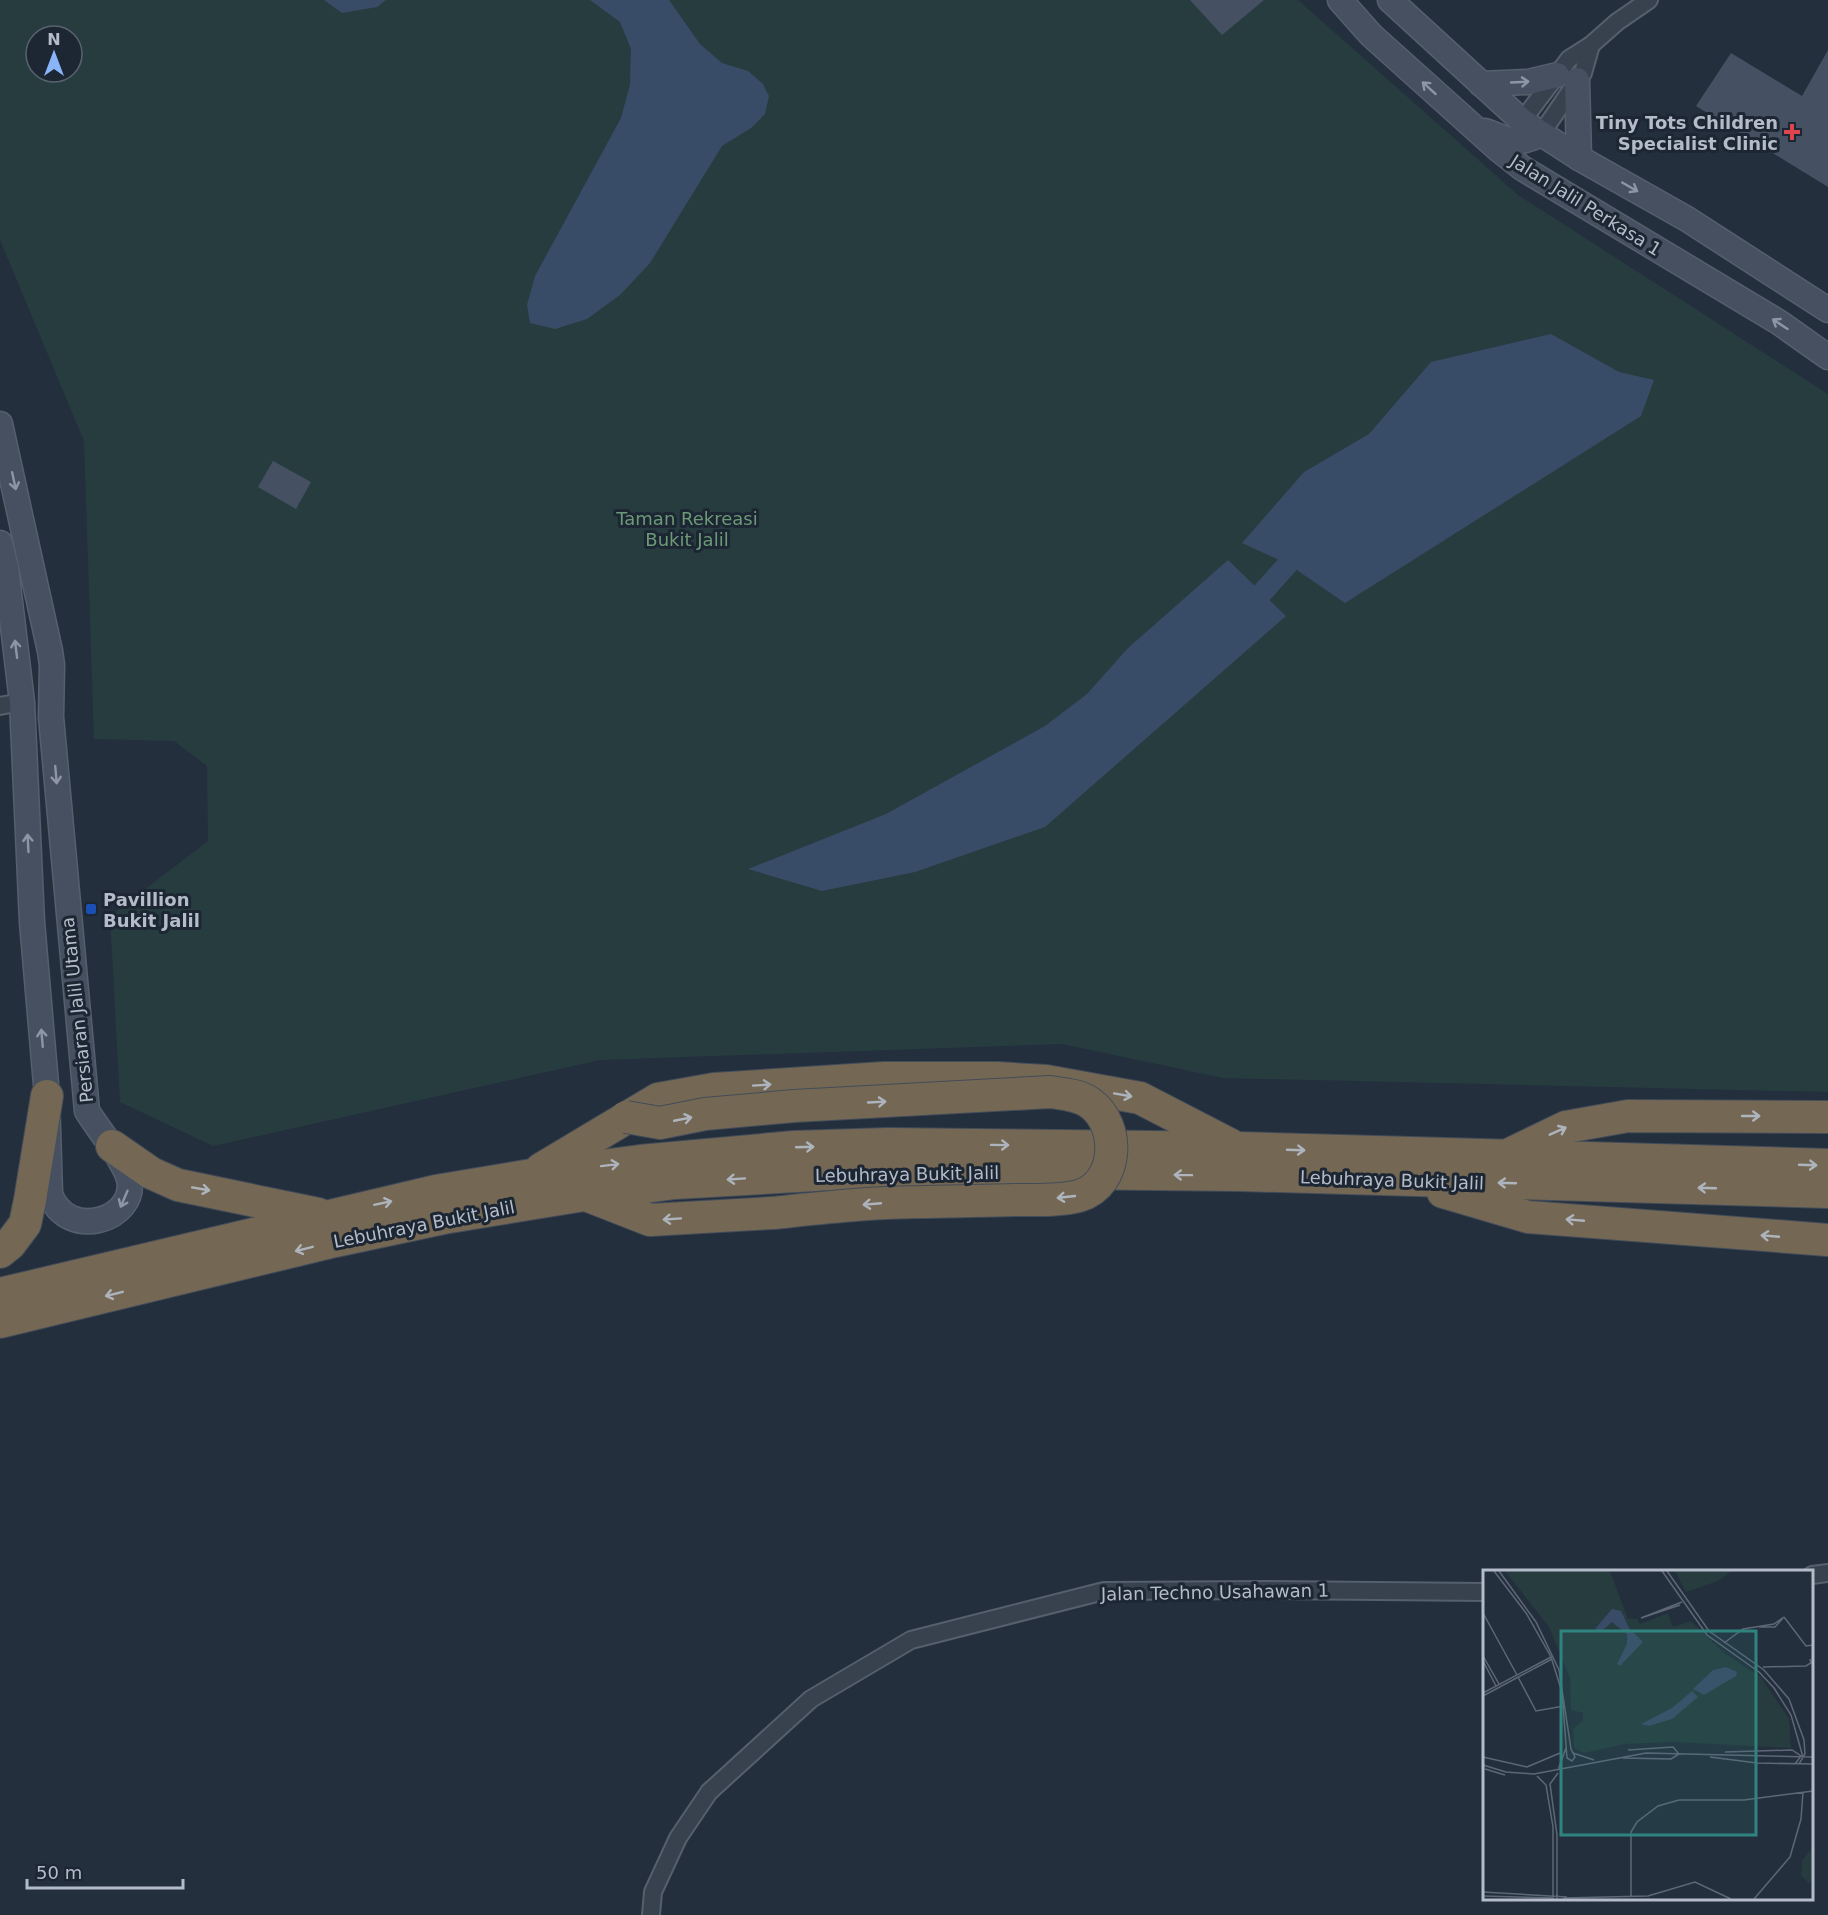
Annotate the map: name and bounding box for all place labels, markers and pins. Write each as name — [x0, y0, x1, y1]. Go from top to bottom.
place label: Tiny Tots Children Specialist Clinic — [1596, 112, 1778, 154]
marker: Tiny Tots Children Specialist Clinic — [1783, 123, 1801, 141]
place label: Pavillion Bukit Jalil — [103, 889, 200, 931]
marker: Pavillion Bukit Jalil — [84, 902, 98, 916]

